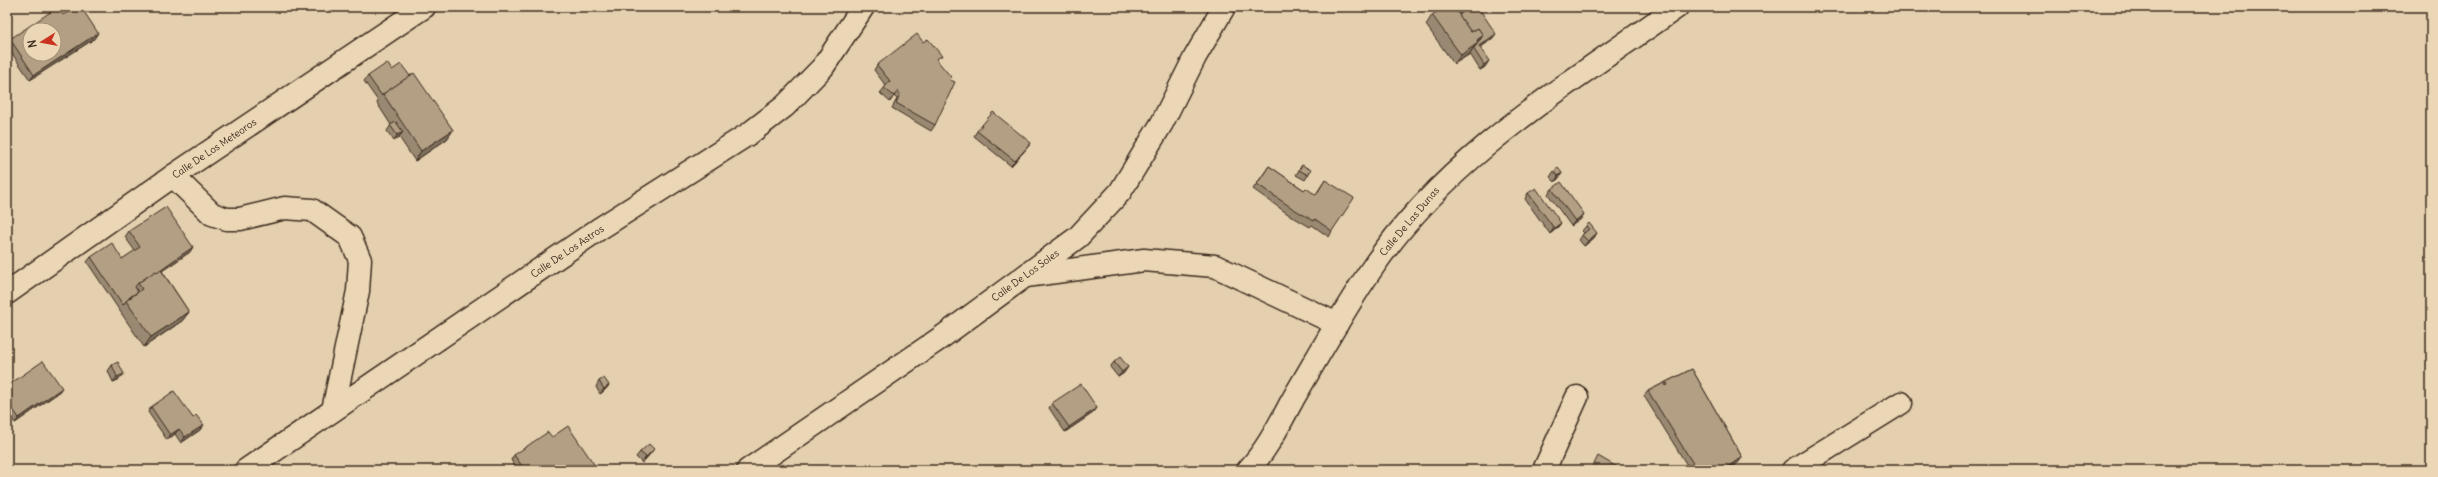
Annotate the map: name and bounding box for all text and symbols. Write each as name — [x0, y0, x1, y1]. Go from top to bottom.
north arrow — [22, 22, 62, 62]
text: N — [25, 39, 40, 49]
street label: Calle De Los Meteoros — [170, 115, 259, 182]
street label: Calle De Las Dunas — [1377, 184, 1442, 259]
street label: Calle De Los Astros — [528, 222, 607, 281]
street label: Calle De Los Soles — [989, 246, 1062, 304]

